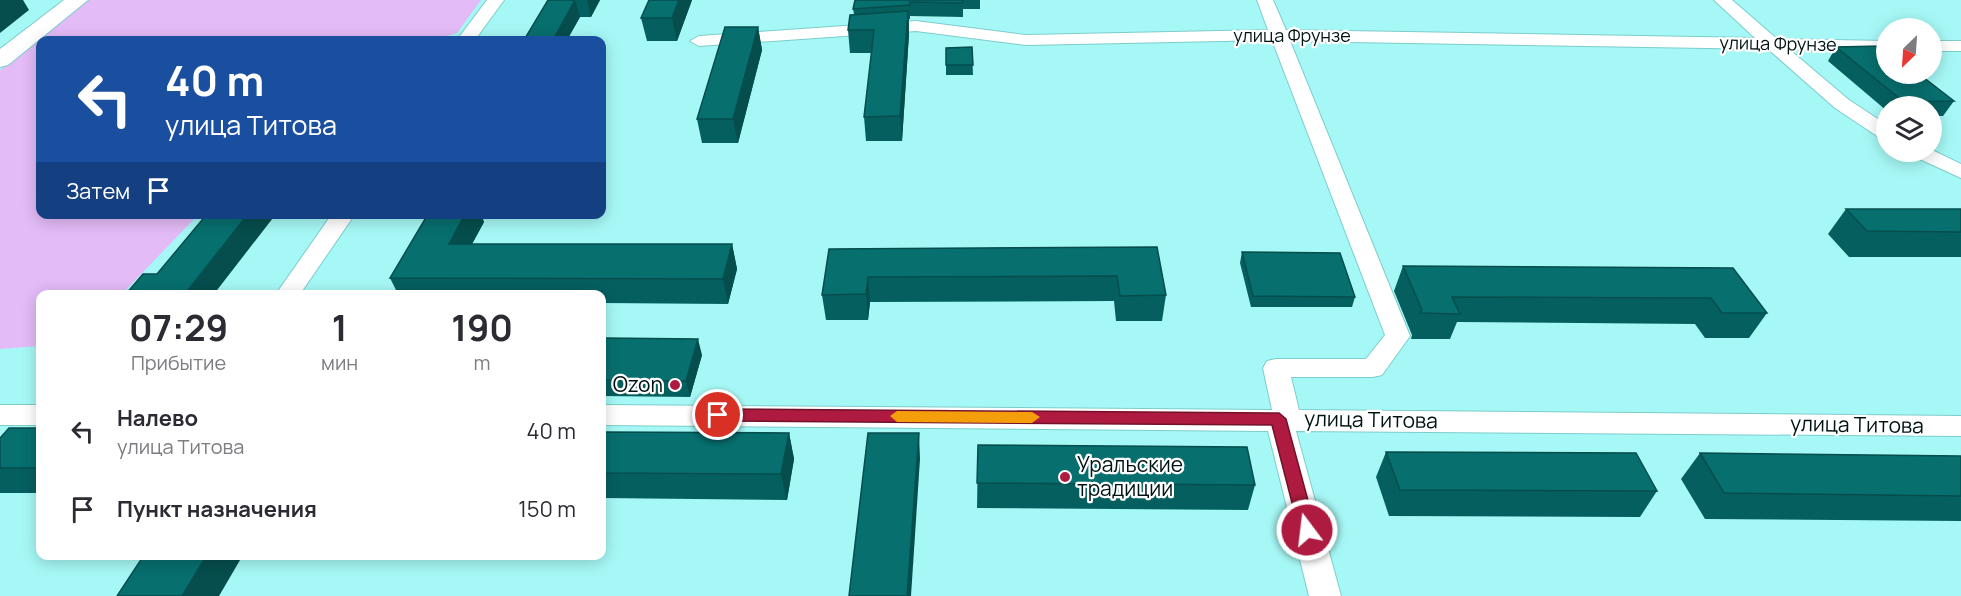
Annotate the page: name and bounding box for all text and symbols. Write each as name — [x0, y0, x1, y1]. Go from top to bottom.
north arrow — [1876, 18, 1942, 84]
map controls — [1876, 18, 1942, 162]
street label: улица Фрунзе — [1233, 23, 1351, 47]
street label: улица Фрунзе — [1719, 30, 1837, 56]
text: 40 m — [165, 51, 264, 109]
icon: left — [66, 60, 144, 138]
button: layers — [1876, 96, 1942, 162]
text: улица Титова — [165, 106, 337, 143]
icon: arrive — [142, 174, 175, 207]
text: Затем — [66, 176, 130, 206]
text: 07:29 — [129, 303, 228, 352]
text: 1 — [332, 303, 347, 352]
text: 190 — [451, 303, 513, 352]
text: Прибытие — [131, 349, 226, 376]
text: мин — [321, 349, 358, 376]
text: m — [474, 349, 491, 376]
place label: Ozon — [613, 370, 663, 398]
marker: Ozon — [668, 378, 682, 392]
pin — [692, 389, 743, 440]
icon: arrive — [701, 398, 734, 431]
text: Налево — [117, 403, 198, 433]
street label: улица Титова — [1304, 404, 1438, 434]
street label: улица Титова — [1790, 409, 1924, 439]
icon: left — [66, 415, 99, 448]
text: 40 m — [527, 416, 576, 446]
text: улица Титова — [117, 433, 244, 460]
place label: Уральские традиции — [1077, 450, 1183, 502]
marker: Уральские традиции — [1058, 470, 1072, 484]
icon: arrive — [66, 493, 99, 526]
text: Пункт назначения — [117, 494, 317, 524]
text: 150 m — [518, 494, 576, 524]
position arrow — [1275, 498, 1339, 562]

